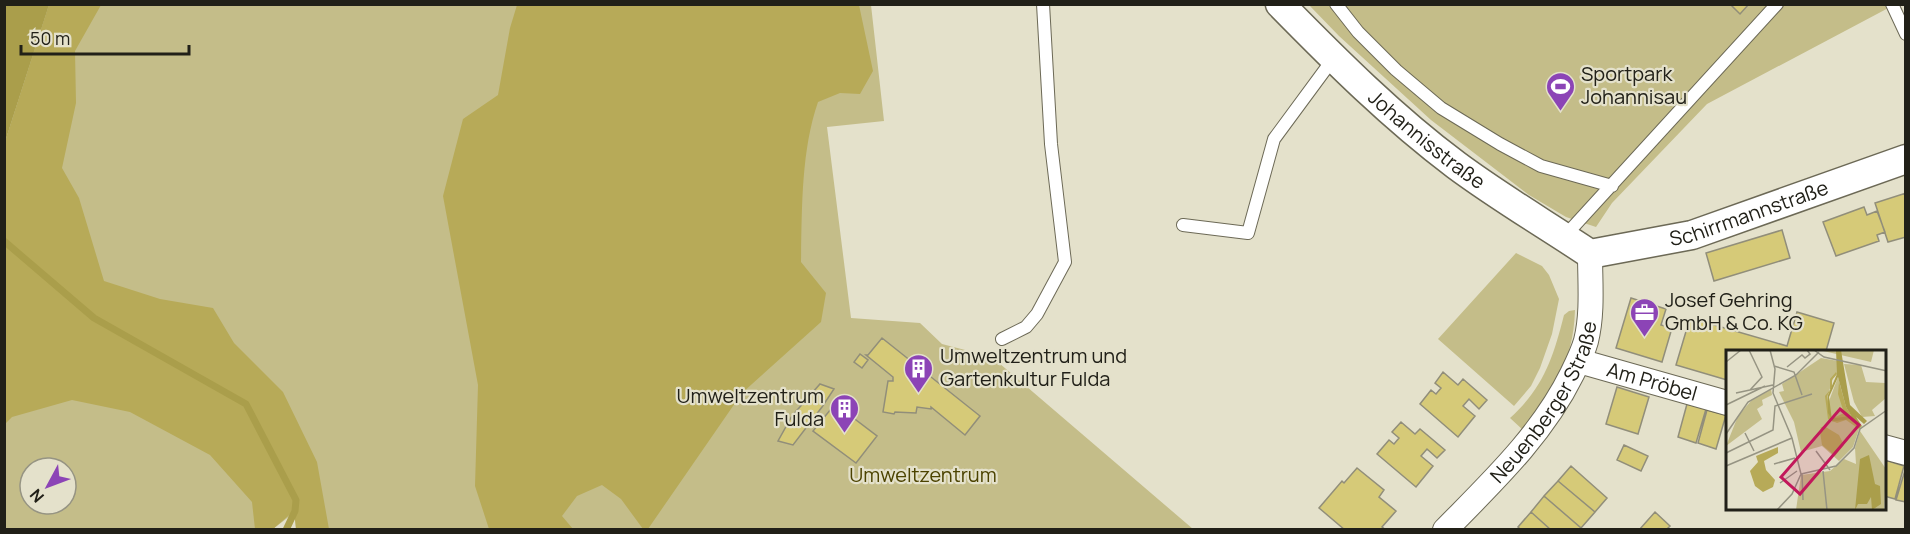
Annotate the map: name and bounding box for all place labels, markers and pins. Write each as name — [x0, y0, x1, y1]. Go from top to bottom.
place label: Sportpark Johannisau — [1581, 60, 1687, 110]
sports icon: Sportpark Johannisau — [1544, 70, 1576, 112]
place label: Josef Gehring GmbH & Co. KG — [1665, 286, 1803, 336]
office icon: Josef Gehring GmbH & Co. KG — [1628, 296, 1660, 338]
place label: Umweltzentrum und Gartenkultur Fulda — [940, 342, 1127, 392]
building icon: Umweltzentrum und Gartenkultur Fulda — [903, 352, 935, 394]
place label: Umweltzentrum Fulda — [677, 382, 824, 432]
building icon: Umweltzentrum Fulda — [829, 392, 861, 434]

